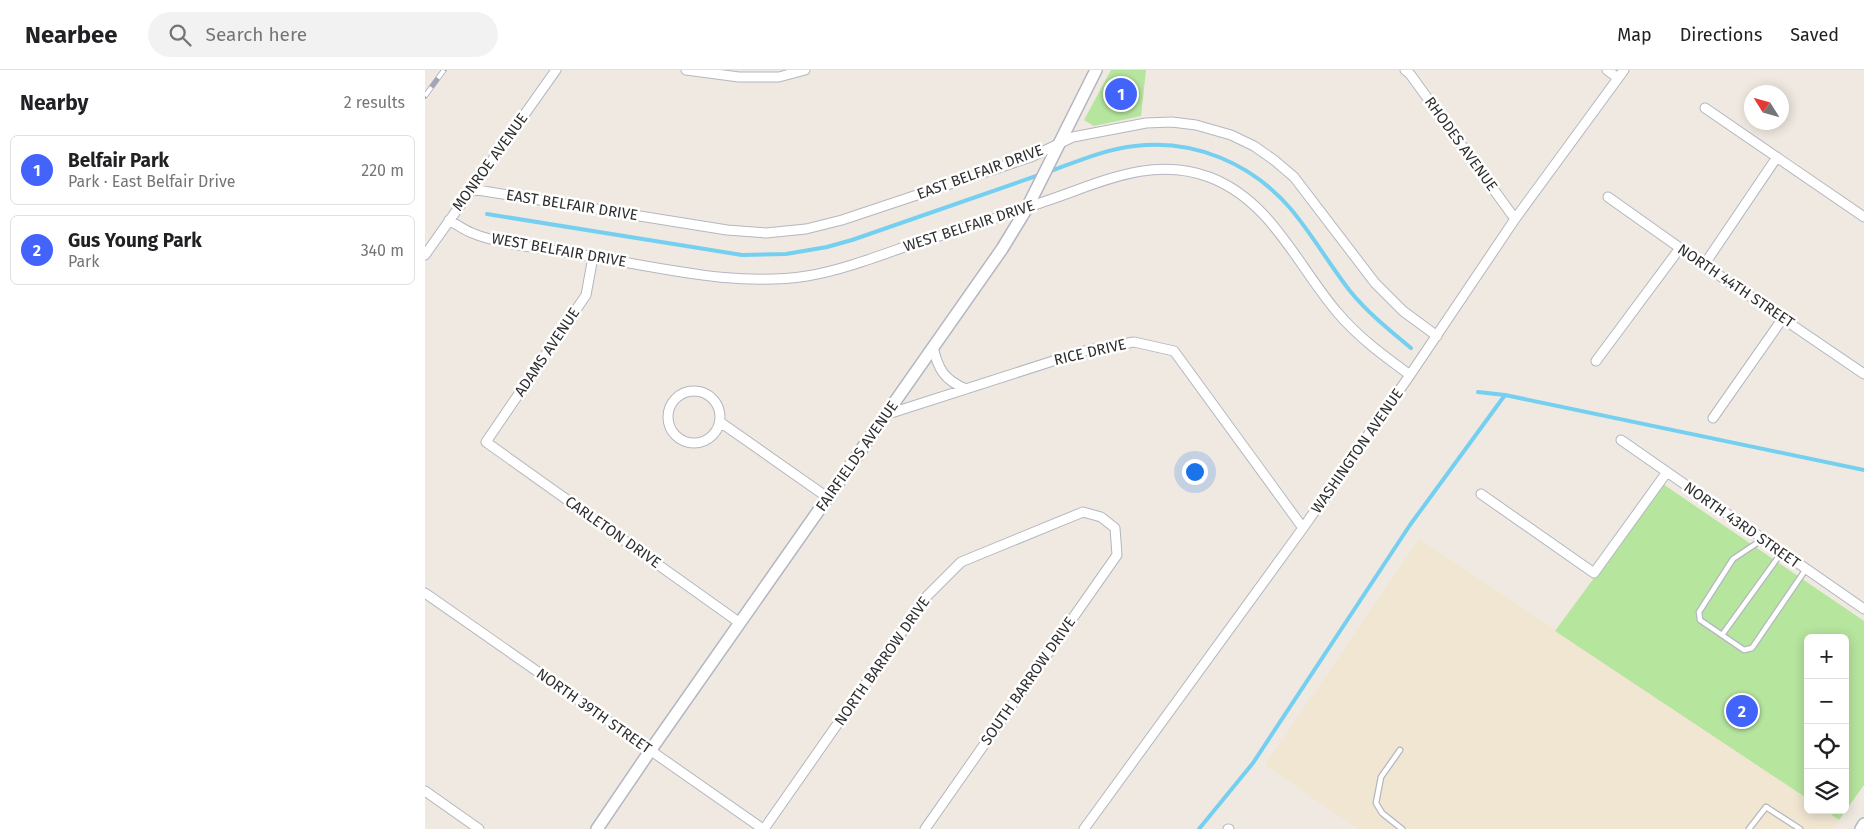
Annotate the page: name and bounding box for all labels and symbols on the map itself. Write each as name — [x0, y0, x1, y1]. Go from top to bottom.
pin: 1 — [1105, 75, 1137, 113]
north arrow — [1744, 85, 1789, 130]
street label: RHODES AVENUE — [1421, 93, 1501, 195]
street label: MONROE AVENUE — [449, 110, 531, 214]
street label: EAST BELFAIR DRIVE — [914, 141, 1046, 203]
street label: EAST BELFAIR DRIVE — [505, 186, 639, 224]
street label: WEST BELFAIR DRIVE — [901, 196, 1037, 256]
street label: WEST BELFAIR DRIVE — [490, 229, 628, 271]
street label: NORTH 44TH STREET — [1674, 240, 1798, 332]
street label: ADAMS AVENUE — [511, 304, 583, 400]
street label: RICE DRIVE — [1052, 335, 1128, 369]
street label: WASHINGTON AVENUE — [1307, 385, 1407, 517]
street label: FAIRFIELDS AVENUE — [812, 397, 902, 515]
your location — [1182, 459, 1208, 485]
street label: NORTH 43RD STREET — [1680, 478, 1804, 572]
street label: CARLETON DRIVE — [562, 492, 664, 572]
street label: NORTH BARROW DRIVE — [831, 593, 933, 729]
street label: SOUTH BARROW DRIVE — [977, 613, 1079, 749]
street label: NORTH 39TH STREET — [533, 664, 655, 758]
pin: 2 — [1726, 692, 1758, 730]

